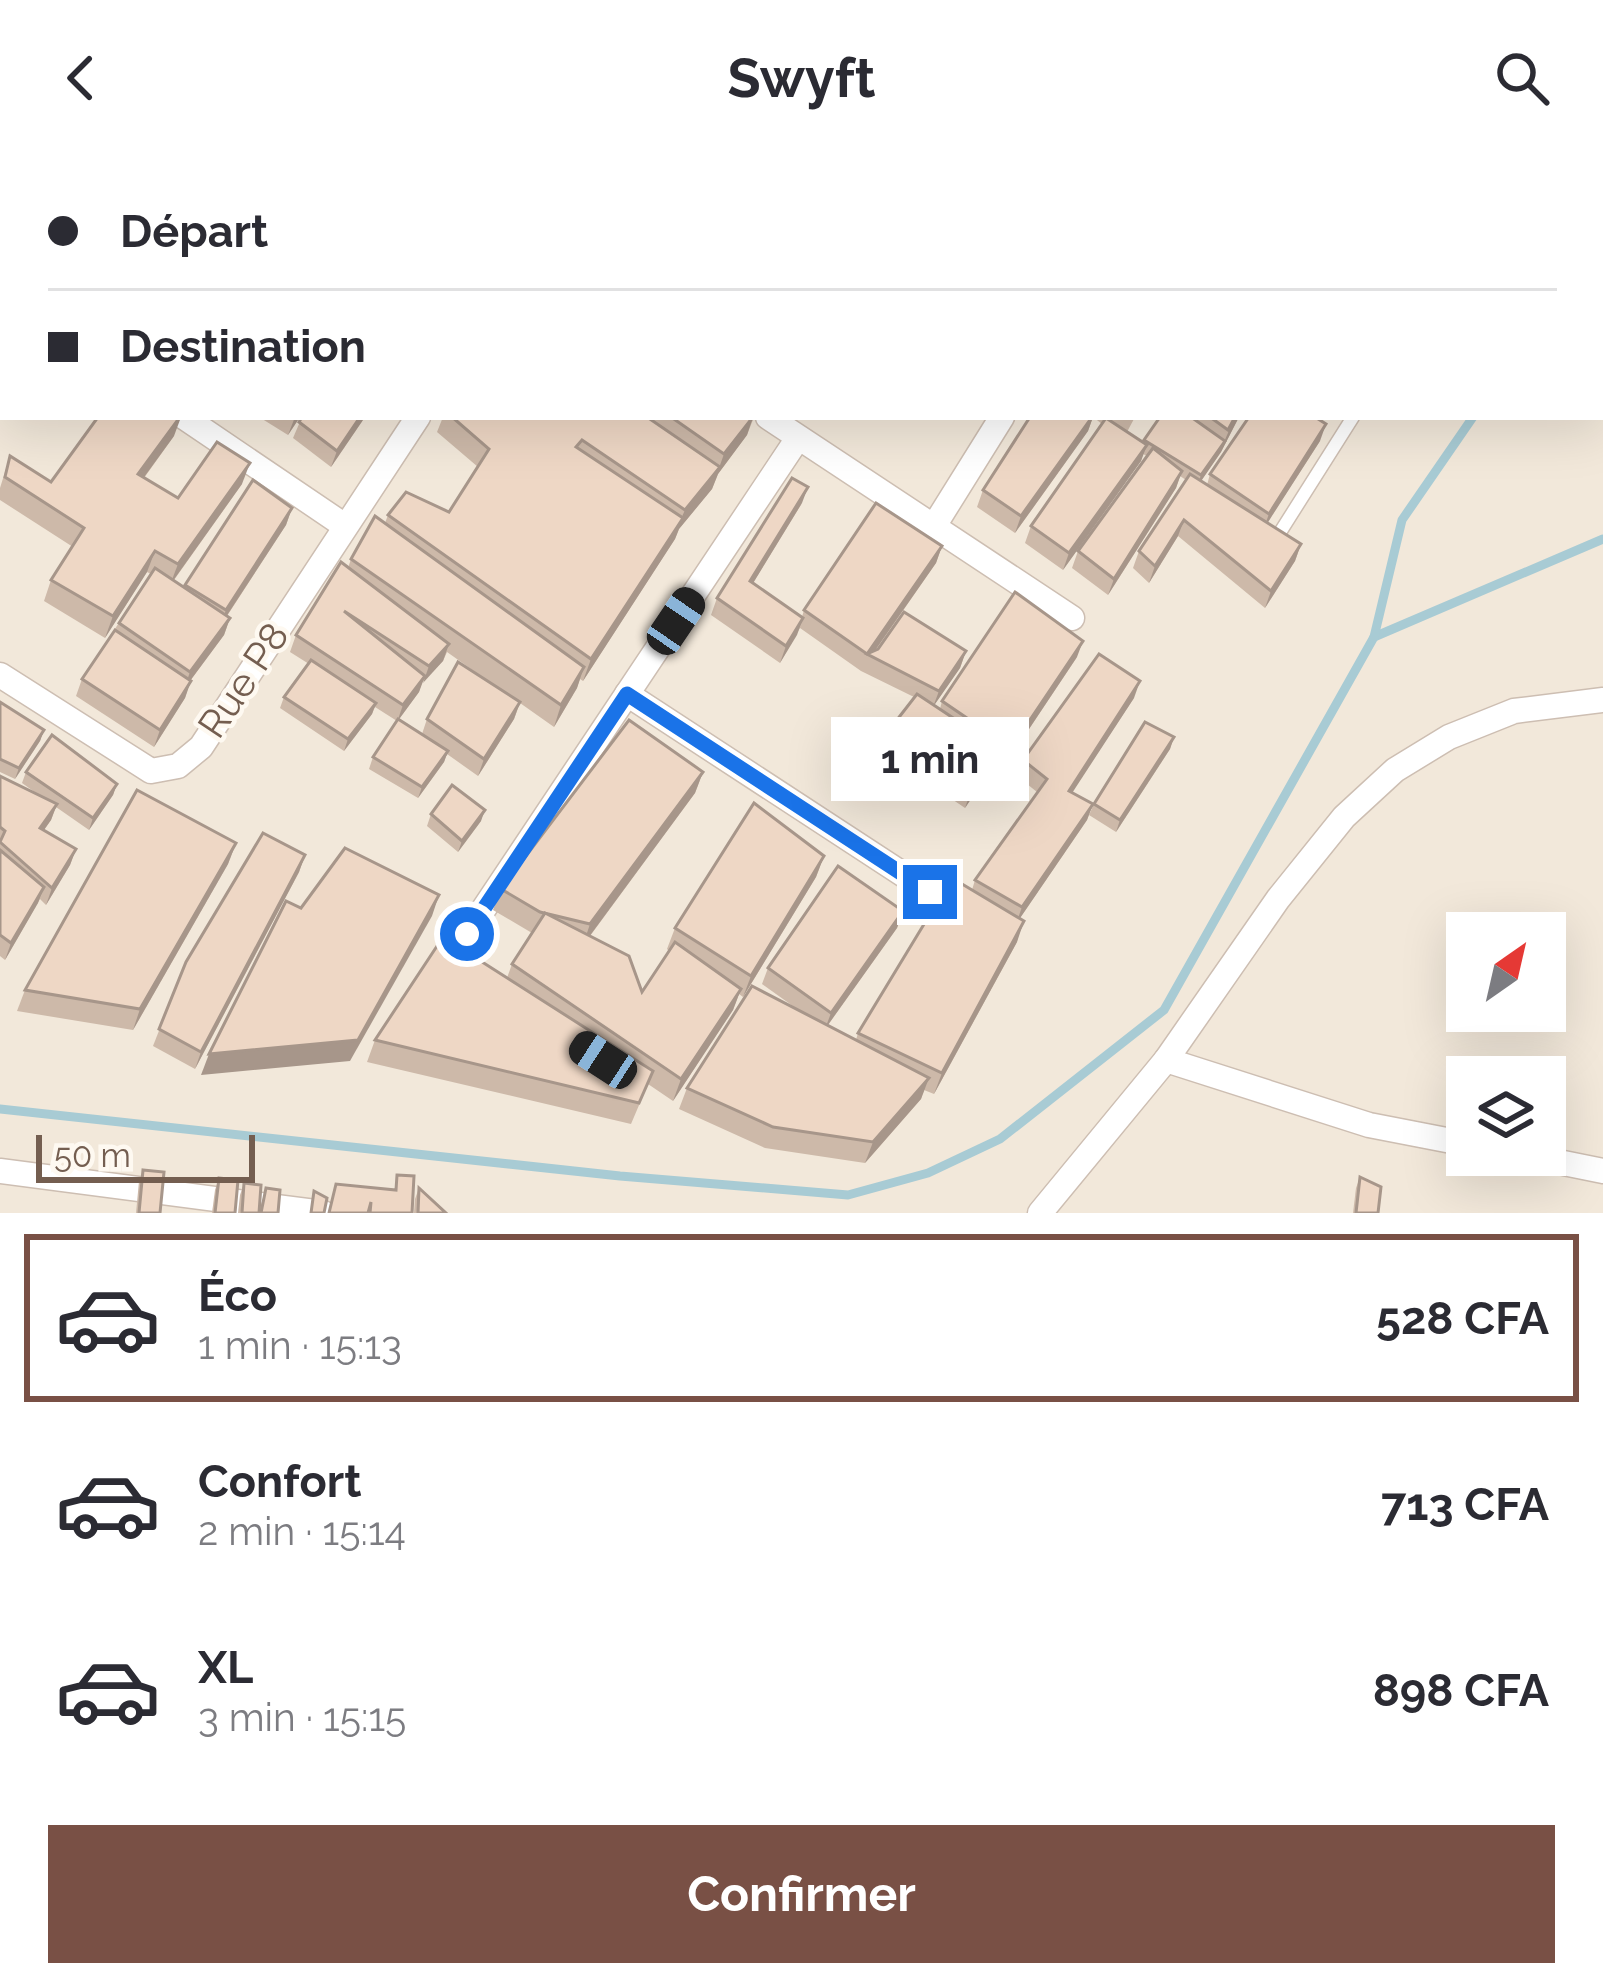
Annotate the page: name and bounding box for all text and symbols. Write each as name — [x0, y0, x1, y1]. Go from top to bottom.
icon: back — [48, 45, 114, 111]
icon: search — [1489, 45, 1555, 111]
text: Swyft — [728, 46, 875, 110]
text: Départ — [120, 205, 268, 258]
text: Destination — [120, 320, 366, 373]
car — [641, 581, 711, 661]
street label: Rue P8 — [188, 614, 298, 746]
callout: 1 min — [831, 718, 1029, 802]
text: 1 min — [881, 736, 979, 782]
route end — [903, 865, 957, 919]
route start — [440, 907, 494, 961]
north arrow — [1446, 912, 1566, 1032]
map controls — [1446, 912, 1566, 1176]
car — [563, 1025, 643, 1095]
button: layers — [1446, 1056, 1566, 1176]
scale bar — [36, 1129, 255, 1182]
text: 50 m — [54, 1136, 131, 1175]
icon: car — [54, 1264, 162, 1372]
text: Éco — [198, 1269, 277, 1322]
text: 528 CFA — [1376, 1292, 1549, 1345]
text: 1 min · 15:13 — [198, 1322, 402, 1368]
icon: car — [54, 1450, 162, 1558]
text: Confort — [198, 1455, 361, 1508]
text: 713 CFA — [1381, 1478, 1549, 1531]
text: 2 min · 15:14 — [198, 1508, 406, 1554]
icon: car — [54, 1636, 162, 1744]
text: XL — [198, 1641, 253, 1694]
text: 898 CFA — [1373, 1664, 1549, 1717]
text: 3 min · 15:15 — [198, 1694, 406, 1740]
button: Confirmer — [48, 1825, 1555, 1963]

